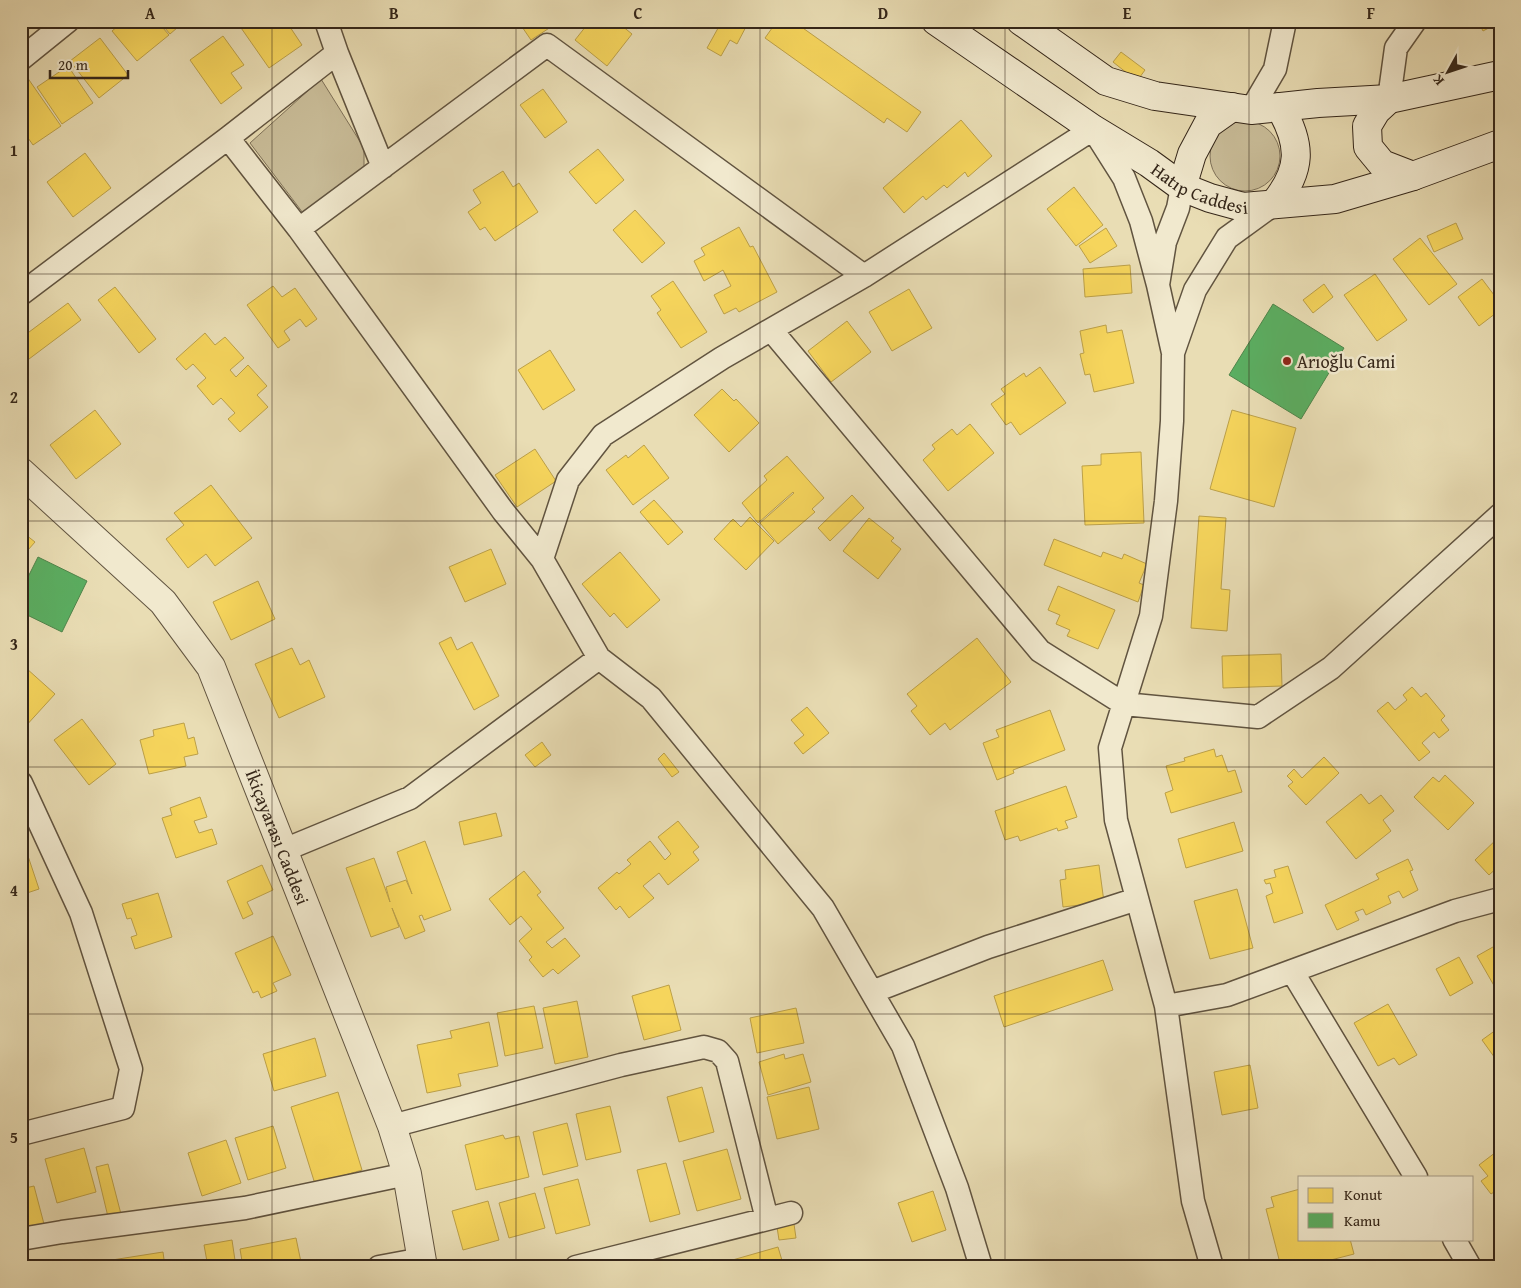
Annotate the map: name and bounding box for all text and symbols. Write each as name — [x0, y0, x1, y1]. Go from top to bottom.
text: A — [145, 1, 156, 25]
text: B — [389, 1, 399, 25]
text: C — [633, 1, 643, 25]
text: D — [878, 1, 888, 25]
text: E — [1123, 1, 1132, 25]
text: F — [1367, 1, 1375, 25]
scale bar — [50, 48, 128, 80]
north arrow — [1424, 48, 1474, 98]
text: 20 m — [58, 54, 89, 75]
text: K — [1427, 70, 1449, 90]
text: 1 — [10, 138, 18, 162]
street label: Hatıp Caddesi — [1146, 156, 1249, 220]
place label: Arıoğlu Cami — [1297, 348, 1395, 375]
marker: Arıoğlu Cami — [1281, 355, 1293, 367]
text: 2 — [10, 385, 18, 409]
text: 3 — [10, 632, 18, 656]
street label: İkiçayarası Caddesi — [239, 765, 317, 909]
text: 4 — [10, 878, 18, 902]
text: 5 — [10, 1125, 18, 1149]
legend — [1298, 1176, 1474, 1240]
text: Konut — [1344, 1184, 1383, 1205]
text: Kamu — [1344, 1210, 1381, 1231]

